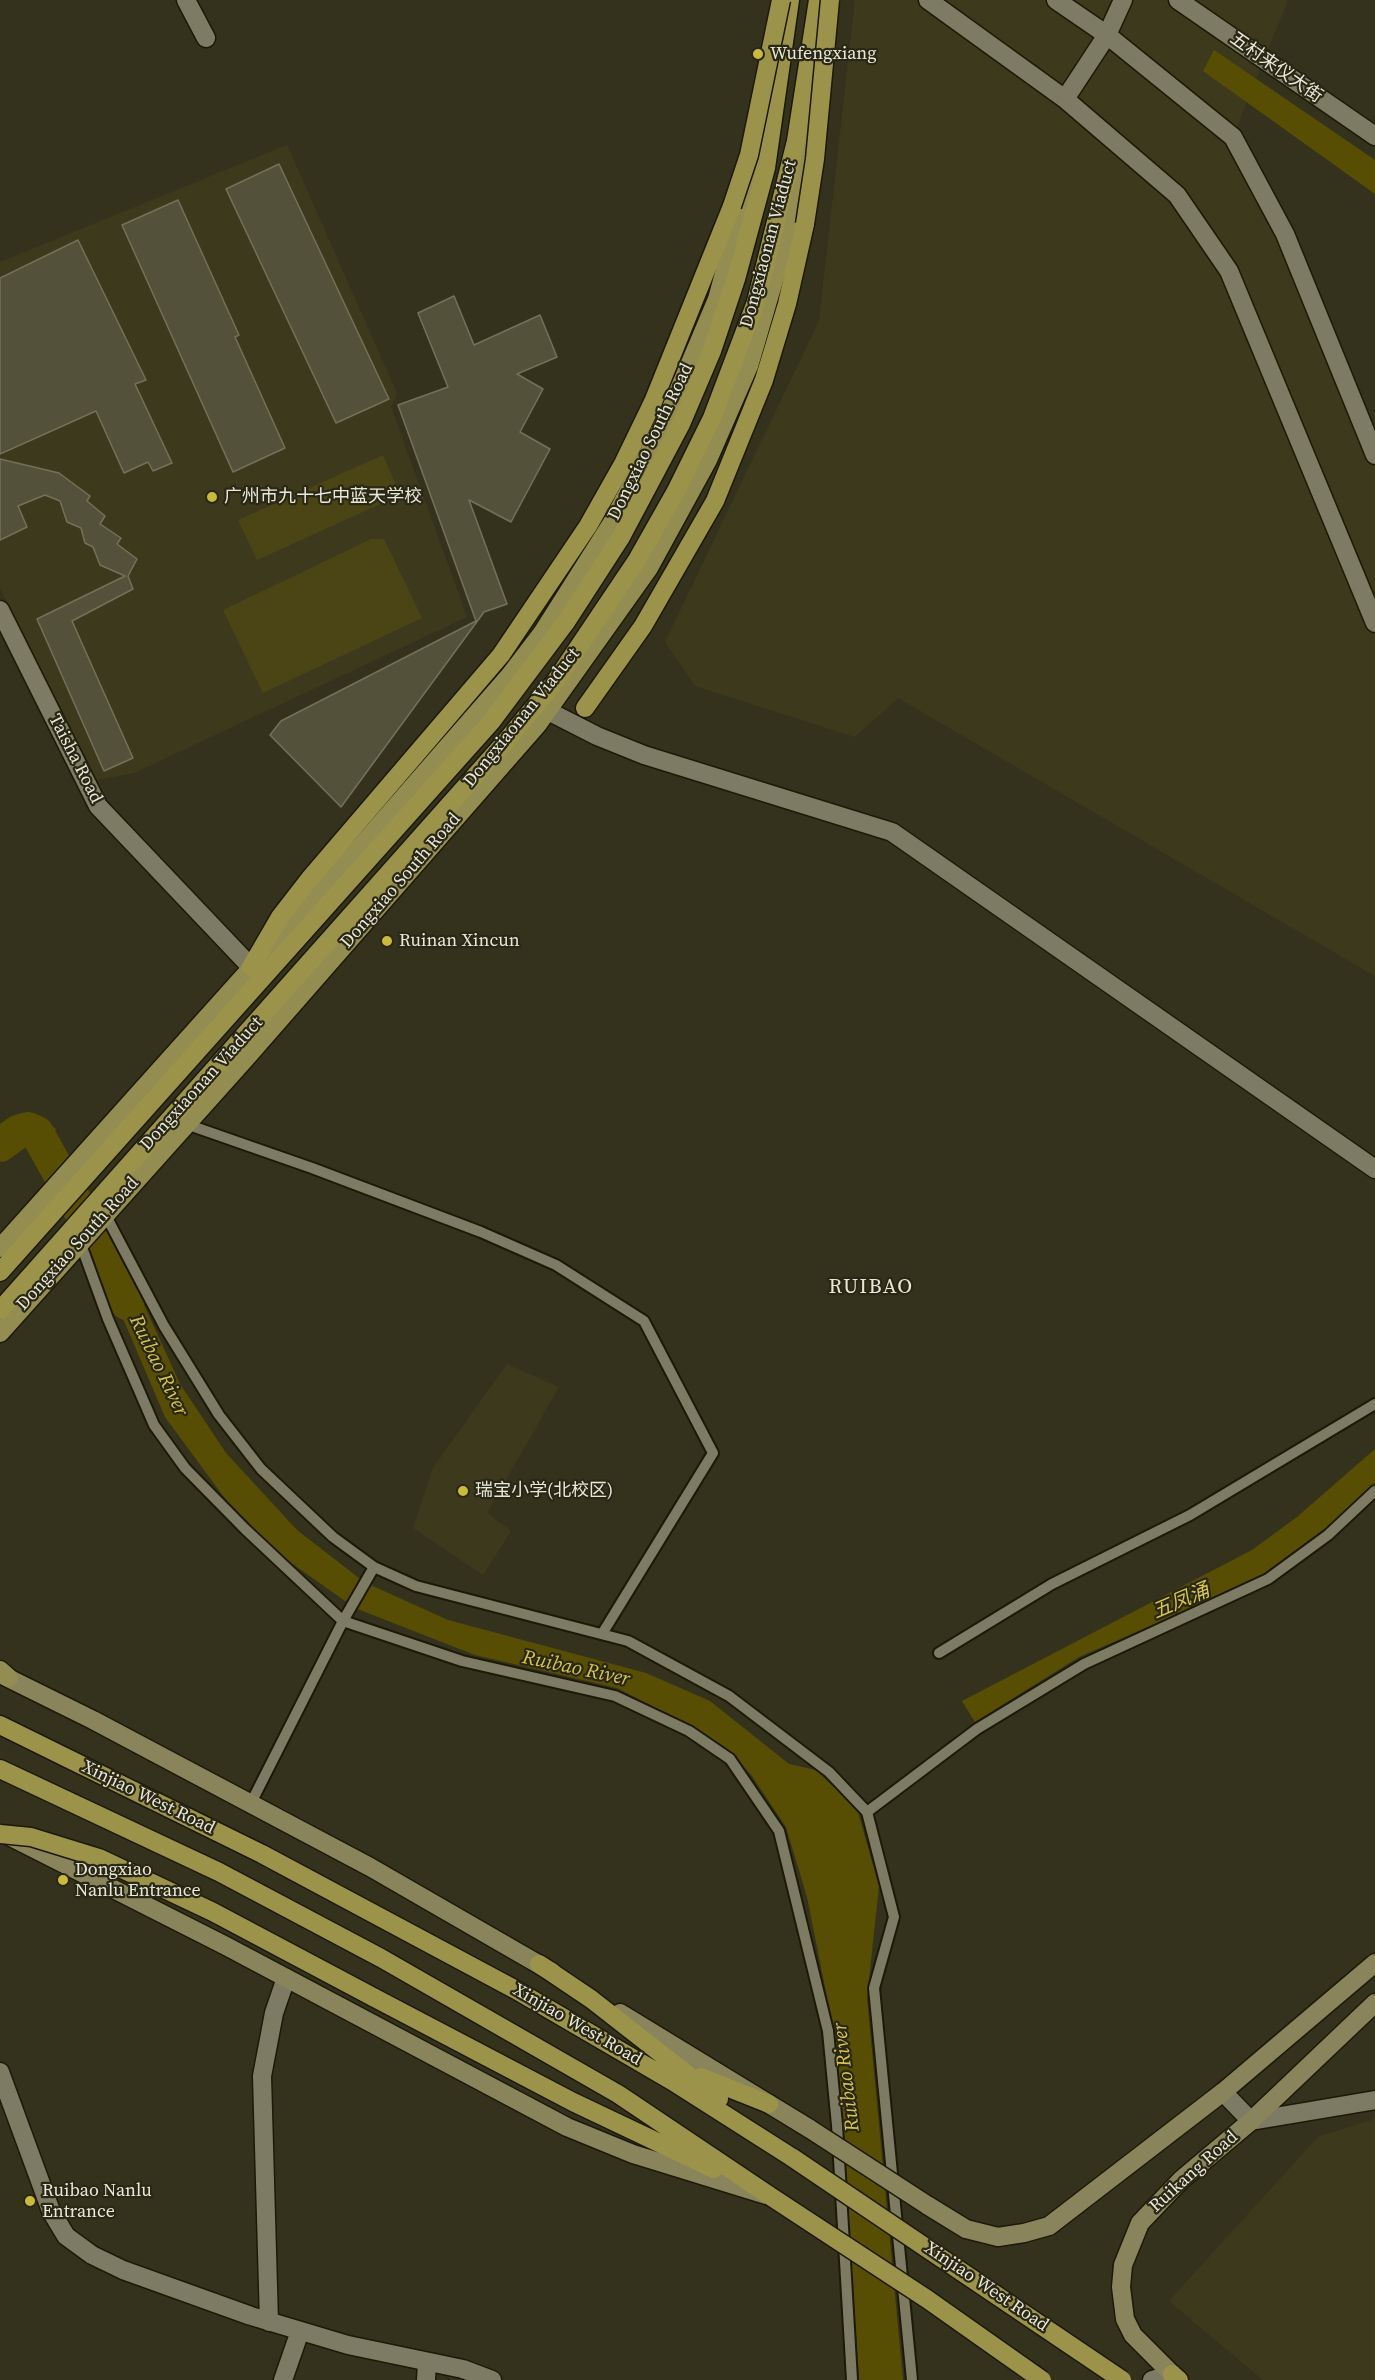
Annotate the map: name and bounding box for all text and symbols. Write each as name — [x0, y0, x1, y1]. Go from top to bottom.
street label: 五村来仪大街 — [1226, 28, 1326, 108]
place label: Wufengxiang — [770, 43, 877, 65]
marker: Wufengxiang — [751, 47, 765, 61]
street label: Dongxiaonan Viaduct — [736, 158, 802, 330]
street label: Dongxiao South Road — [604, 360, 698, 524]
place label: 广州市九十七中蓝天学校 — [224, 486, 422, 508]
marker: 广州市九十七中蓝天学校 — [205, 490, 219, 504]
street label: Dongxiaonan Viaduct — [459, 644, 585, 792]
street label: Taisha Road — [43, 711, 107, 807]
street label: Dongxiao South Road — [336, 809, 466, 953]
place label: Ruinan Xincun — [399, 930, 520, 952]
marker: Ruinan Xincun — [380, 934, 394, 948]
street label: Dongxiaonan Viaduct — [136, 1013, 268, 1155]
street label: Dongxiao South Road — [12, 1173, 144, 1315]
district label: RUIBAO — [828, 1275, 914, 1301]
water label: Ruibao River — [123, 1312, 193, 1420]
place label: 瑞宝小学(北校区) — [475, 1480, 613, 1502]
marker: 瑞宝小学(北校区) — [456, 1484, 470, 1498]
water label: 五凤涌 — [1149, 1579, 1213, 1625]
water label: Ruibao River — [520, 1646, 632, 1692]
street label: Xinjiao West Road — [78, 1756, 218, 1840]
place label: Dongxiao Nanlu Entrance — [75, 1859, 201, 1902]
marker: Dongxiao Nanlu Entrance — [56, 1873, 70, 1887]
street label: Xinjiao West Road — [509, 1979, 645, 2071]
water label: Ruibao River — [828, 2021, 866, 2133]
street label: Ruikang Road — [1145, 2127, 1243, 2217]
place label: Ruibao Nanlu Entrance — [42, 2180, 152, 2222]
marker: Ruibao Nanlu Entrance — [23, 2194, 37, 2208]
street label: Xinjiao West Road — [920, 2237, 1052, 2337]

